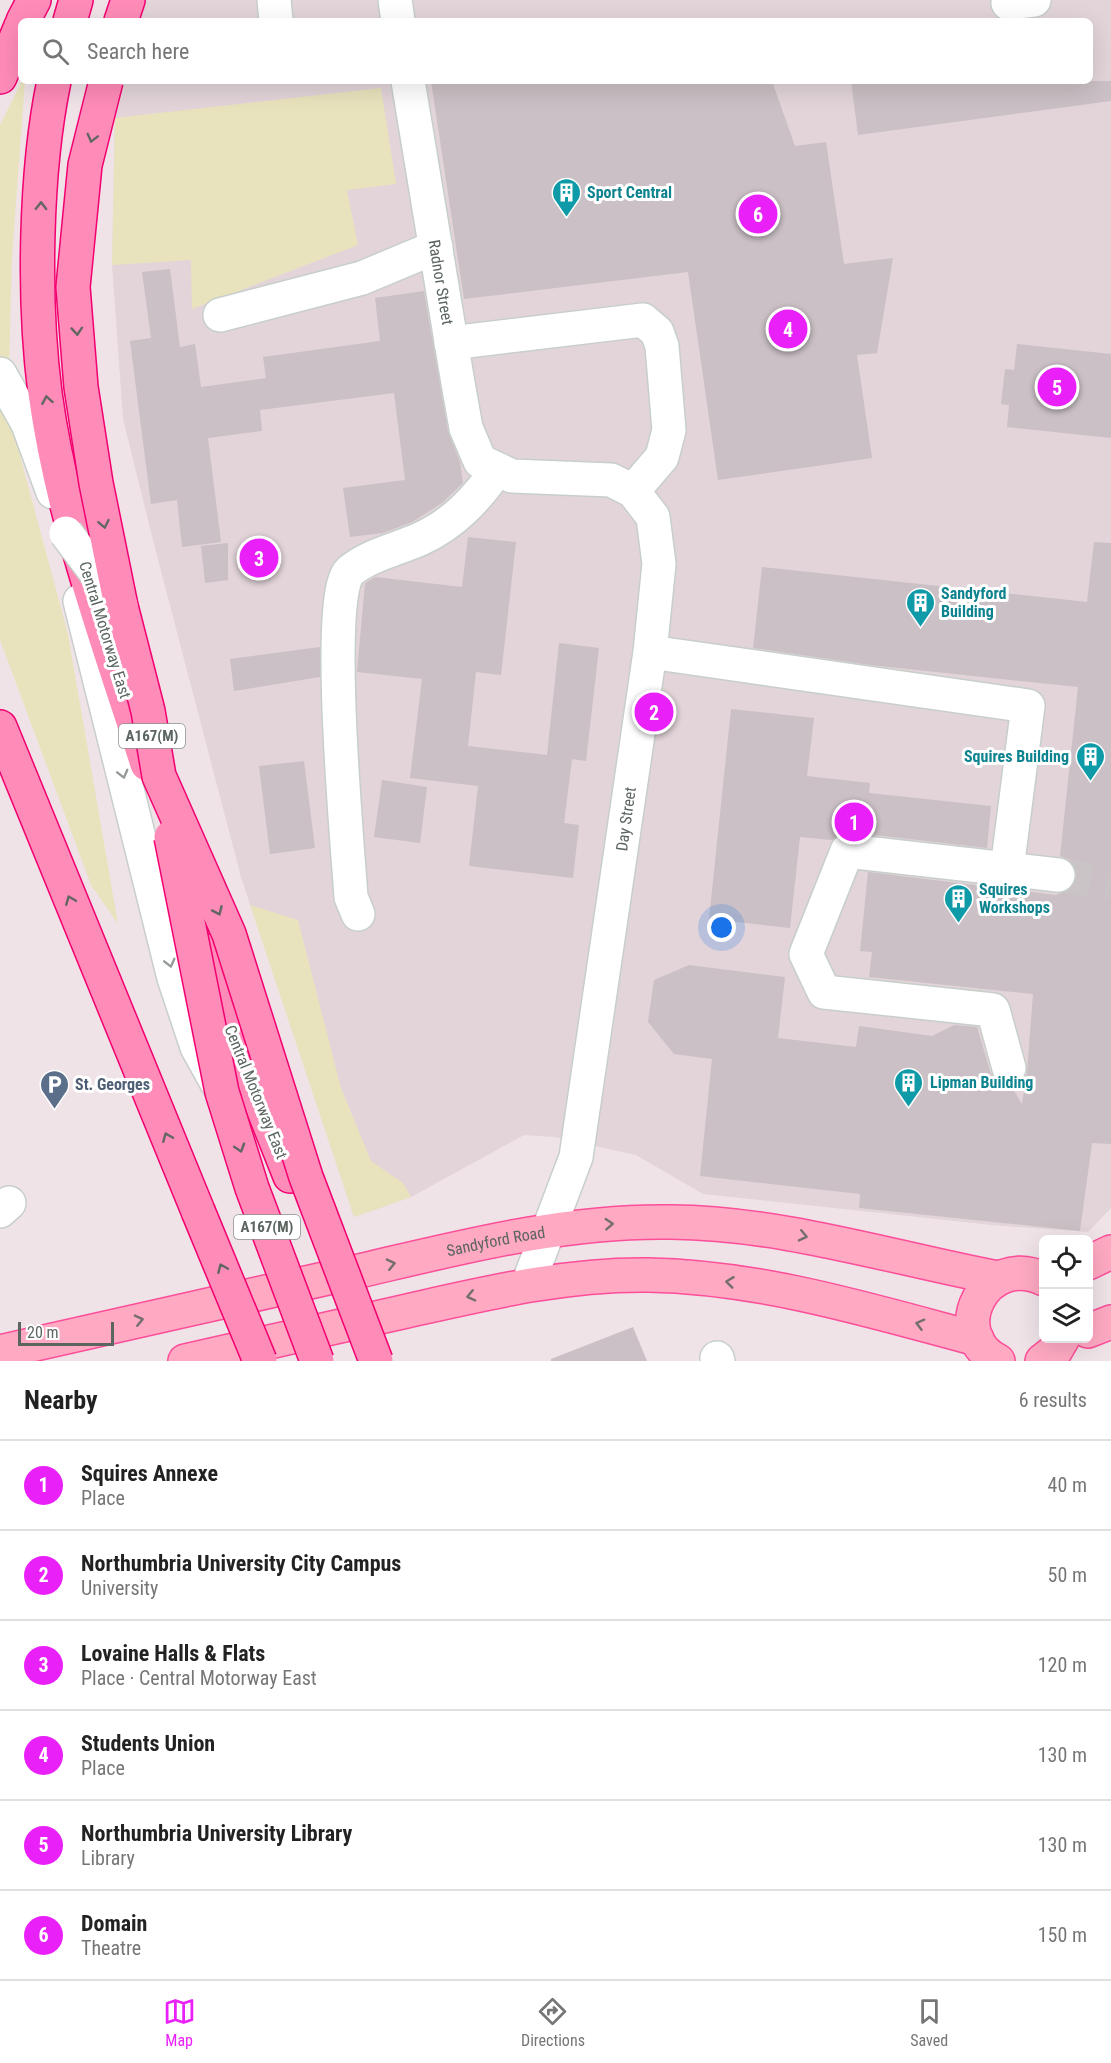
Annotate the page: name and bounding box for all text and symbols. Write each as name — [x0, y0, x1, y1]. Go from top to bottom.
search box — [18, 18, 1093, 84]
icon: search — [39, 35, 72, 68]
text: Search here — [87, 39, 189, 64]
one-way arrow — [86, 133, 99, 143]
building icon: Sport Central — [550, 176, 582, 218]
place label: Sport Central — [587, 183, 672, 202]
pin: 6 — [738, 192, 777, 236]
one-way arrow — [34, 201, 47, 210]
street label: Radnor Street — [425, 238, 458, 326]
pin: 4 — [768, 306, 808, 352]
one-way arrow — [70, 327, 83, 336]
pin: 5 — [1038, 364, 1076, 410]
one-way arrow — [41, 396, 53, 405]
one-way arrow — [97, 519, 110, 529]
pin: 3 — [240, 536, 278, 580]
street label: Central Motorway East — [75, 559, 135, 701]
place label: Sandyford Building — [941, 584, 1007, 621]
building icon: Sandyford Building — [904, 586, 936, 628]
pin: 2 — [634, 690, 674, 734]
road number: A167(M) — [119, 724, 185, 748]
building icon: Squires Building — [1074, 740, 1106, 782]
place label: Squires Building — [964, 747, 1069, 766]
one-way arrow — [116, 769, 129, 779]
street label: Day Street — [612, 785, 640, 852]
pin: 1 — [834, 800, 874, 844]
place label: Squires Workshops — [979, 880, 1050, 917]
building icon: Squires Workshops — [942, 882, 974, 924]
one-way arrow — [65, 895, 77, 906]
one-way arrow — [211, 904, 223, 915]
your location — [707, 913, 736, 942]
one-way arrow — [163, 958, 176, 968]
street label: Central Motorway East — [221, 1022, 292, 1162]
building icon: Lipman Building — [893, 1066, 925, 1108]
parking icon: St. Georges — [38, 1068, 70, 1110]
place label: Lipman Building — [930, 1073, 1033, 1092]
place label: St. Georges — [75, 1075, 150, 1094]
one-way arrow — [162, 1133, 174, 1144]
one-way arrow — [232, 1142, 245, 1153]
road number: A167(M) — [234, 1215, 300, 1239]
one-way arrow — [604, 1218, 613, 1231]
street label: Sandyford Road — [445, 1222, 546, 1260]
one-way arrow — [797, 1229, 807, 1242]
map controls — [1039, 1235, 1093, 1343]
button: locate — [1039, 1235, 1093, 1289]
one-way arrow — [385, 1258, 395, 1271]
one-way arrow — [217, 1264, 229, 1275]
one-way arrow — [725, 1276, 735, 1288]
one-way arrow — [467, 1289, 477, 1302]
button: layers — [1039, 1289, 1093, 1343]
one-way arrow — [134, 1315, 144, 1328]
one-way arrow — [915, 1318, 925, 1331]
scale bar — [18, 1319, 114, 1346]
text: 20 m — [27, 1323, 59, 1342]
text: Nearby — [24, 1385, 98, 1415]
text: 6 results — [1019, 1388, 1087, 1412]
text: Squires Annexe — [81, 1461, 218, 1486]
text: 1 — [38, 1473, 49, 1497]
text: 40 m — [1048, 1473, 1087, 1497]
text: Place — [81, 1486, 125, 1510]
text: Northumbria University City Campus — [81, 1551, 401, 1576]
text: 2 — [38, 1563, 49, 1587]
text: 50 m — [1048, 1563, 1087, 1587]
text: University — [81, 1576, 158, 1600]
text: Lovaine Halls & Flats — [81, 1641, 265, 1666]
text: 3 — [38, 1653, 49, 1677]
text: 120 m — [1038, 1653, 1087, 1677]
text: Place · Central Motorway East — [81, 1666, 317, 1690]
text: Students Union — [81, 1731, 215, 1756]
text: 4 — [38, 1743, 49, 1767]
text: 130 m — [1038, 1743, 1087, 1767]
text: Place — [81, 1756, 125, 1780]
text: Northumbria University Library — [81, 1821, 352, 1846]
text: 5 — [38, 1833, 49, 1857]
text: 130 m — [1038, 1833, 1087, 1857]
text: Library — [81, 1846, 135, 1870]
text: Domain — [81, 1911, 147, 1936]
text: 6 — [38, 1923, 49, 1947]
text: 150 m — [1038, 1923, 1087, 1947]
text: Theatre — [81, 1936, 141, 1960]
tab: Map — [163, 1995, 196, 2050]
tab: Directions — [521, 1995, 585, 2050]
tab: Saved — [910, 1995, 948, 2050]

